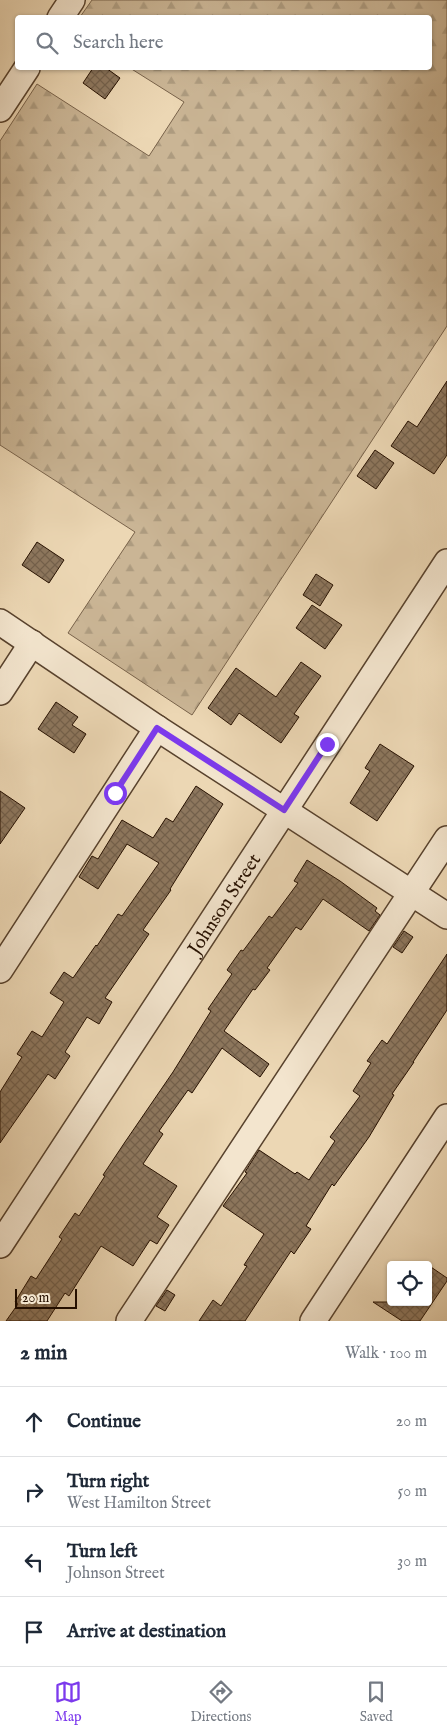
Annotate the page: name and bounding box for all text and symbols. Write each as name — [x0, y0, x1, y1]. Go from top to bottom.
search box — [15, 15, 432, 70]
icon: search — [33, 29, 61, 57]
text: Search here — [73, 31, 164, 55]
route end — [316, 733, 339, 756]
route start — [104, 782, 127, 805]
street label: Johnson Street — [182, 849, 267, 962]
map controls — [387, 1261, 432, 1306]
button: locate — [387, 1261, 432, 1306]
scale bar — [15, 1286, 78, 1309]
text: 20 m — [22, 1289, 49, 1307]
text: 2 min — [20, 1340, 67, 1367]
text: Walk · 100 m — [345, 1344, 427, 1364]
icon: ahead — [20, 1408, 48, 1436]
text: Continue — [67, 1410, 141, 1434]
text: 20 m — [396, 1412, 427, 1432]
text: Turn right — [67, 1470, 149, 1494]
icon: right — [20, 1478, 48, 1506]
text: 50 m — [398, 1482, 427, 1502]
text: West Hamilton Street — [67, 1494, 211, 1514]
text: Turn left — [67, 1540, 138, 1564]
icon: left — [20, 1548, 48, 1576]
text: 30 m — [397, 1552, 427, 1572]
text: Johnson Street — [67, 1564, 165, 1584]
icon: arrive — [20, 1618, 48, 1646]
text: Arrive at destination — [67, 1620, 226, 1644]
tab: Map — [54, 1678, 82, 1726]
tab: Directions — [190, 1678, 251, 1726]
tab: Saved — [360, 1678, 393, 1726]

